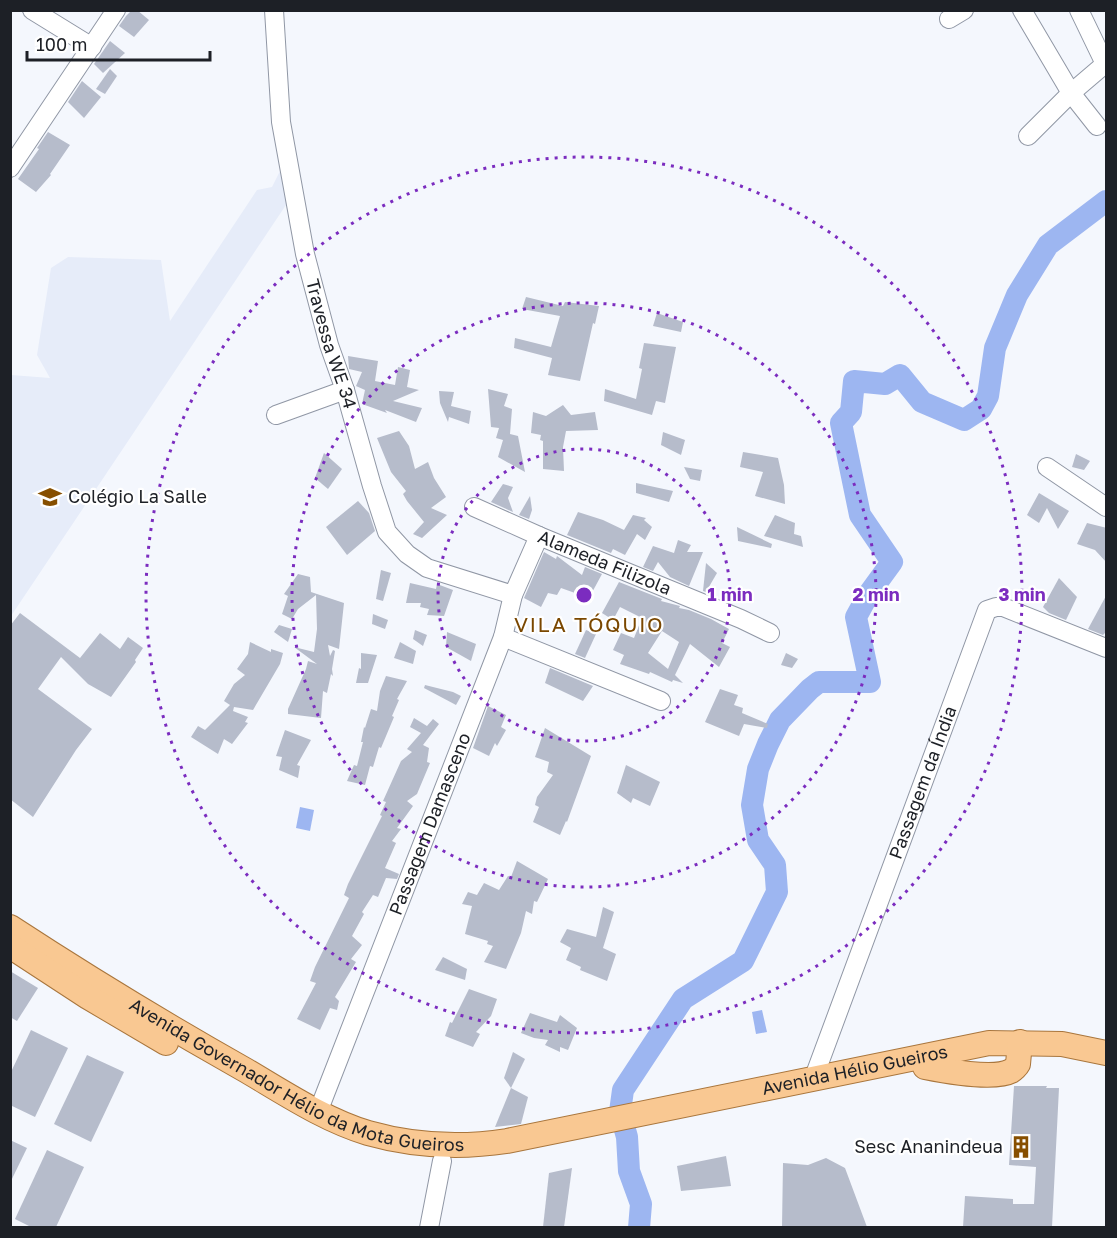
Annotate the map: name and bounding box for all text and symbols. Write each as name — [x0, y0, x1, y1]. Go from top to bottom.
scale bar — [27, 24, 210, 62]
text: 100 m — [36, 33, 87, 55]
street label: Travessa WE 34 — [302, 276, 362, 411]
school or university icon: Colégio La Salle — [37, 484, 63, 510]
place label: Colégio La Salle — [68, 485, 207, 507]
street label: Alameda Filizola — [535, 525, 675, 599]
text: 1 min — [707, 583, 753, 605]
text: 2 min — [852, 583, 900, 605]
text: 3 min — [998, 583, 1046, 605]
centre of rings — [574, 585, 594, 605]
district label: VILA TÓQUIO — [514, 611, 664, 637]
street label: Passagem da Índia — [884, 703, 961, 862]
street label: Passagem Damasceno — [384, 730, 475, 918]
street label: Avenida Governador Hélio da Mota Gueiros — [126, 993, 464, 1155]
street label: Avenida Hélio Gueiros — [760, 1040, 949, 1099]
building icon: Sesc Ananindeua — [1008, 1134, 1034, 1160]
place label: Sesc Ananindeua — [854, 1135, 1003, 1157]

